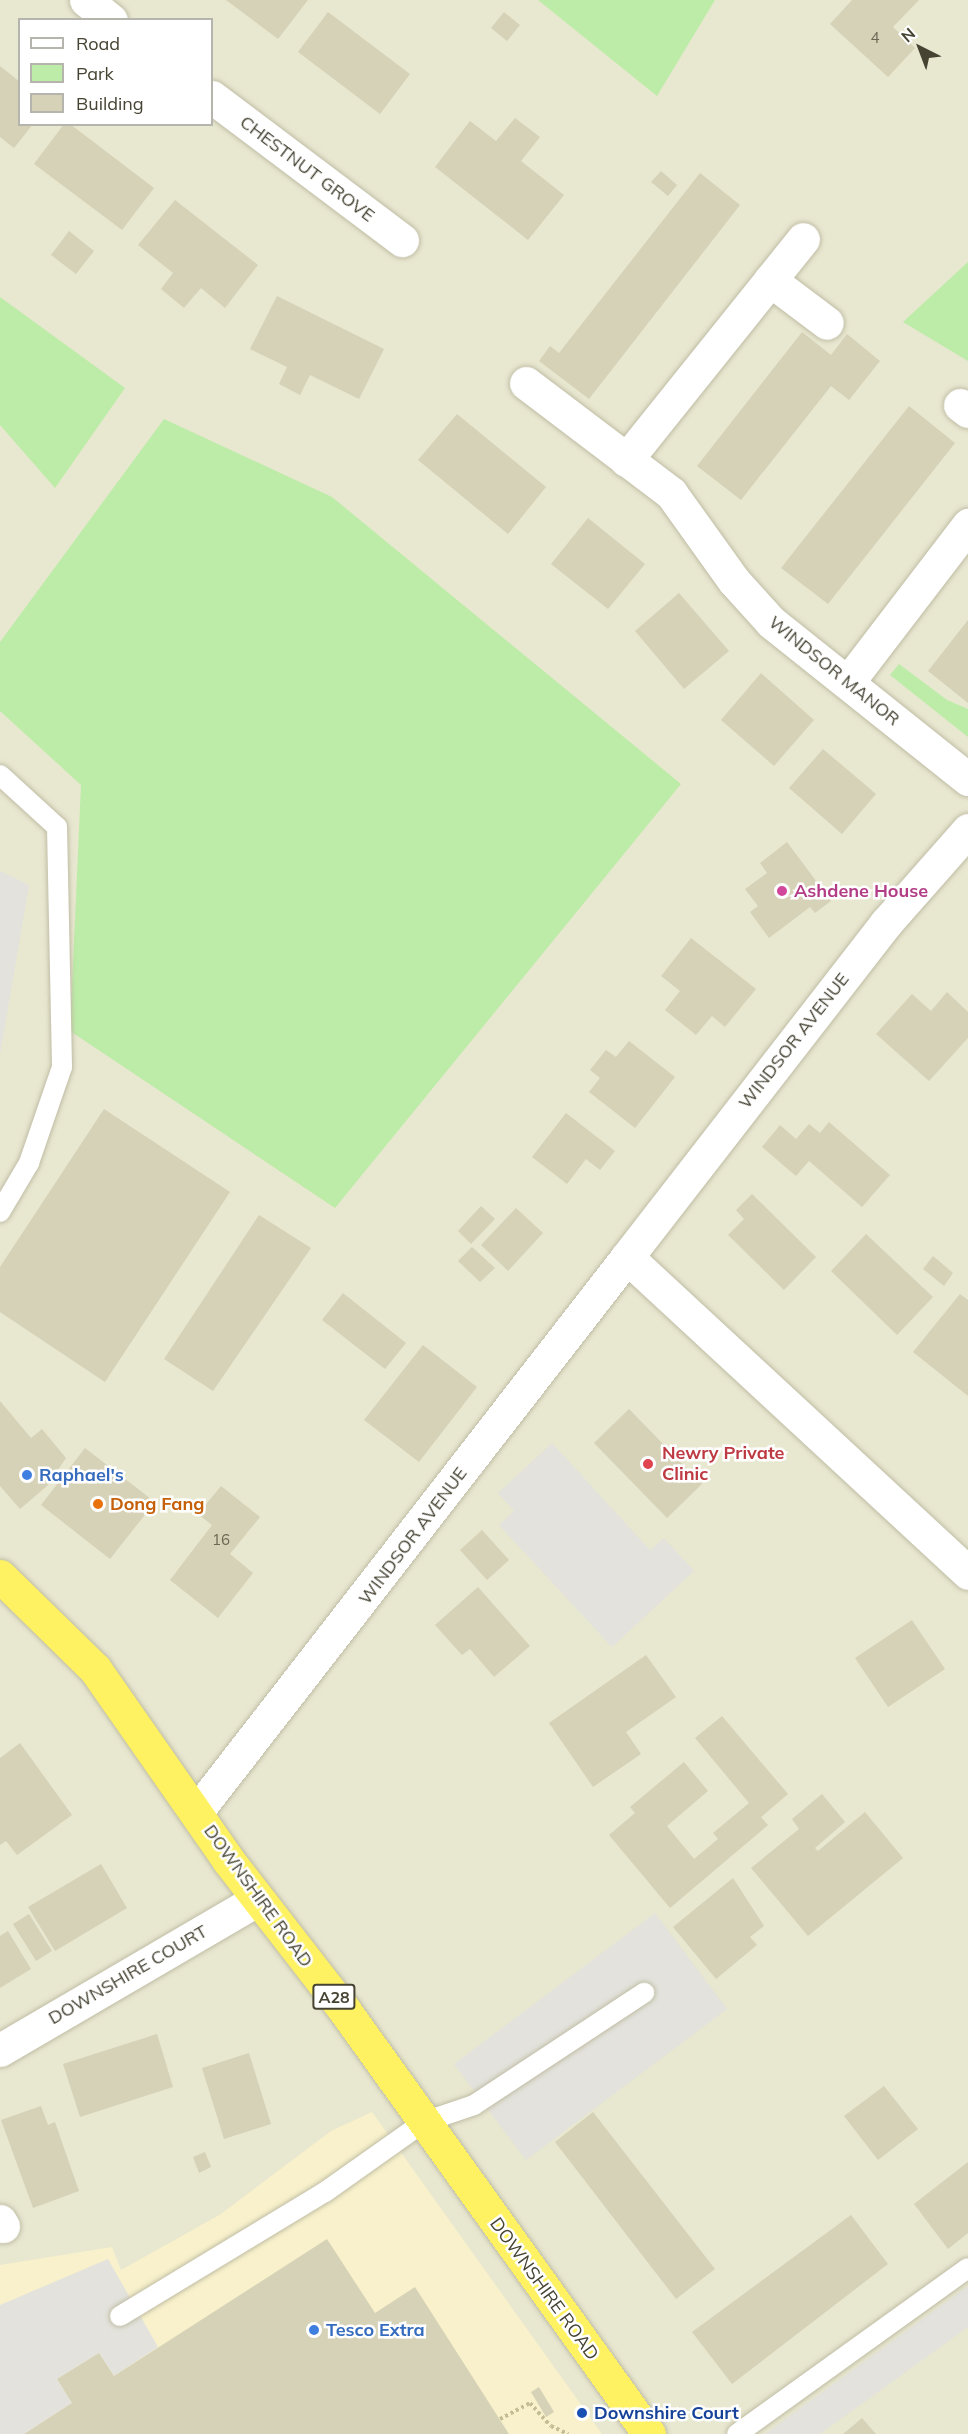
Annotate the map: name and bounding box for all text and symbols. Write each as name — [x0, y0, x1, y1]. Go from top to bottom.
legend — [18, 18, 213, 126]
north arrow — [890, 18, 950, 78]
text: N — [897, 23, 919, 46]
house number: 4 — [871, 29, 879, 47]
text: Road — [76, 32, 120, 55]
text: Park — [76, 62, 114, 85]
text: Building — [76, 92, 144, 115]
street label: CHESTNUT GROVE — [236, 111, 378, 227]
street label: WINDSOR MANOR — [764, 612, 904, 730]
place label: Ashdene House — [794, 880, 928, 902]
marker: Ashdene House — [775, 884, 789, 898]
street label: WINDSOR AVENUE — [734, 969, 854, 1113]
place label: Newry Private Clinic — [662, 1443, 784, 1486]
marker: Newry Private Clinic — [639, 1455, 657, 1473]
street label: WINDSOR AVENUE — [354, 1463, 472, 1609]
place label: Raphael's — [39, 1464, 124, 1486]
marker: Raphael's — [20, 1468, 34, 1482]
place label: Dong Fang — [110, 1493, 204, 1515]
marker: Dong Fang — [91, 1497, 105, 1511]
house number: 16 — [212, 1531, 230, 1549]
street label: DOWNSHIRE ROAD — [199, 1821, 317, 1971]
street label: DOWNSHIRE COURT — [45, 1921, 211, 2029]
road number: A28 — [312, 1984, 356, 2010]
street label: DOWNSHIRE ROAD — [485, 2214, 603, 2364]
place label: Tesco Extra — [326, 2319, 425, 2341]
marker: Tesco Extra — [307, 2323, 321, 2337]
place label: Downshire Court — [594, 2402, 739, 2424]
marker: Downshire Court — [575, 2406, 589, 2420]

